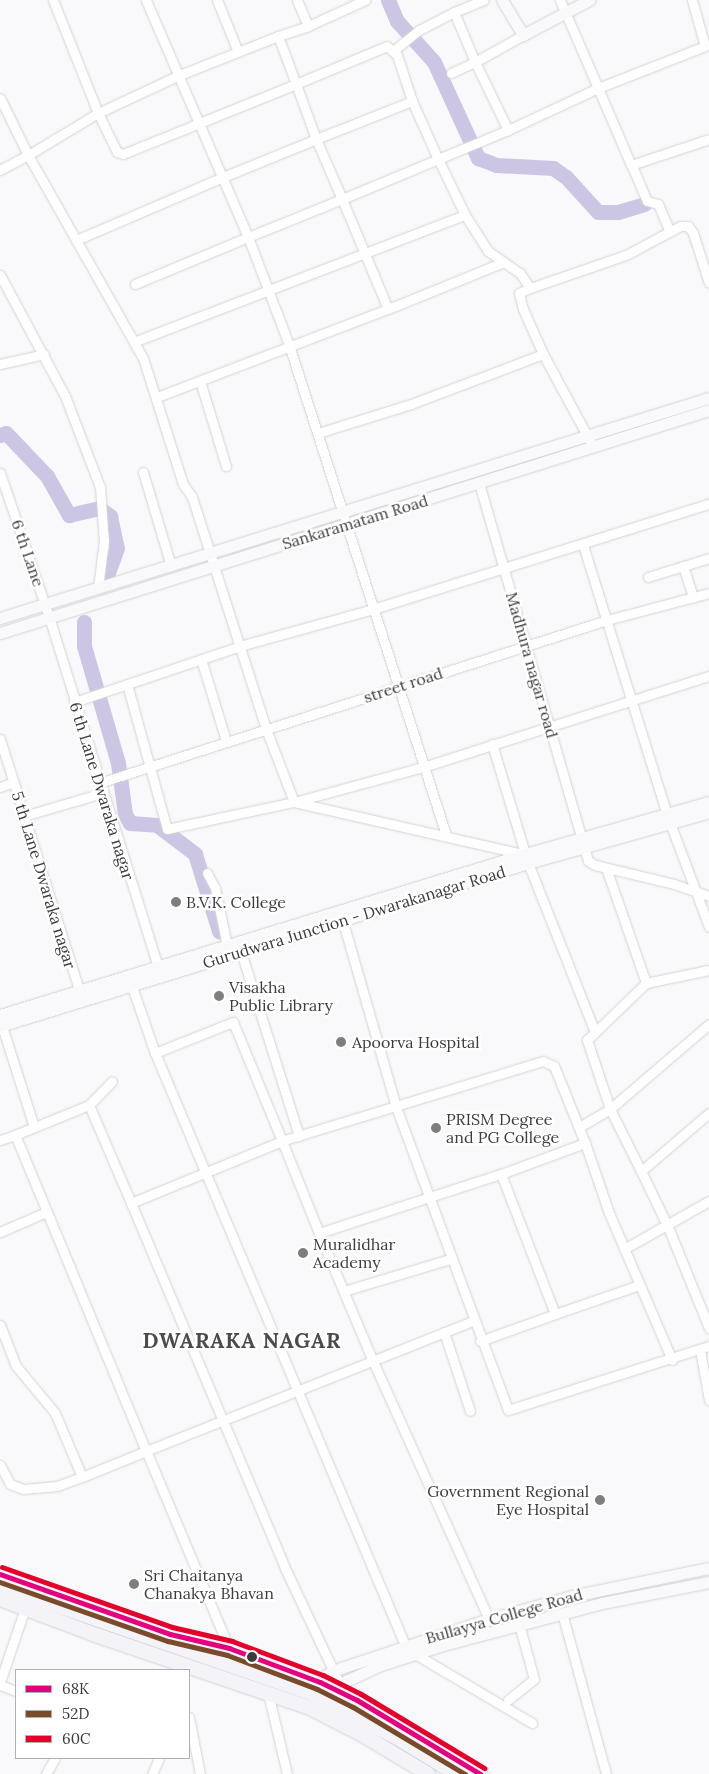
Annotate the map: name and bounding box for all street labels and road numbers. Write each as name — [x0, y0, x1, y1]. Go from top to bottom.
street label: Sankaramatam Road — [280, 491, 430, 553]
street label: 6 th Lane — [8, 517, 48, 589]
street label: Madhura nagar road — [502, 590, 562, 740]
street label: street road — [361, 663, 445, 707]
street label: 6 th Lane Dwaraka nagar — [66, 700, 138, 882]
street label: 5 th Lane Dwaraka nagar — [8, 789, 80, 971]
street label: Gurudwara Junction - Dwarakanagar Road — [200, 862, 508, 972]
street label: Bullayya College Road — [423, 1584, 585, 1648]

